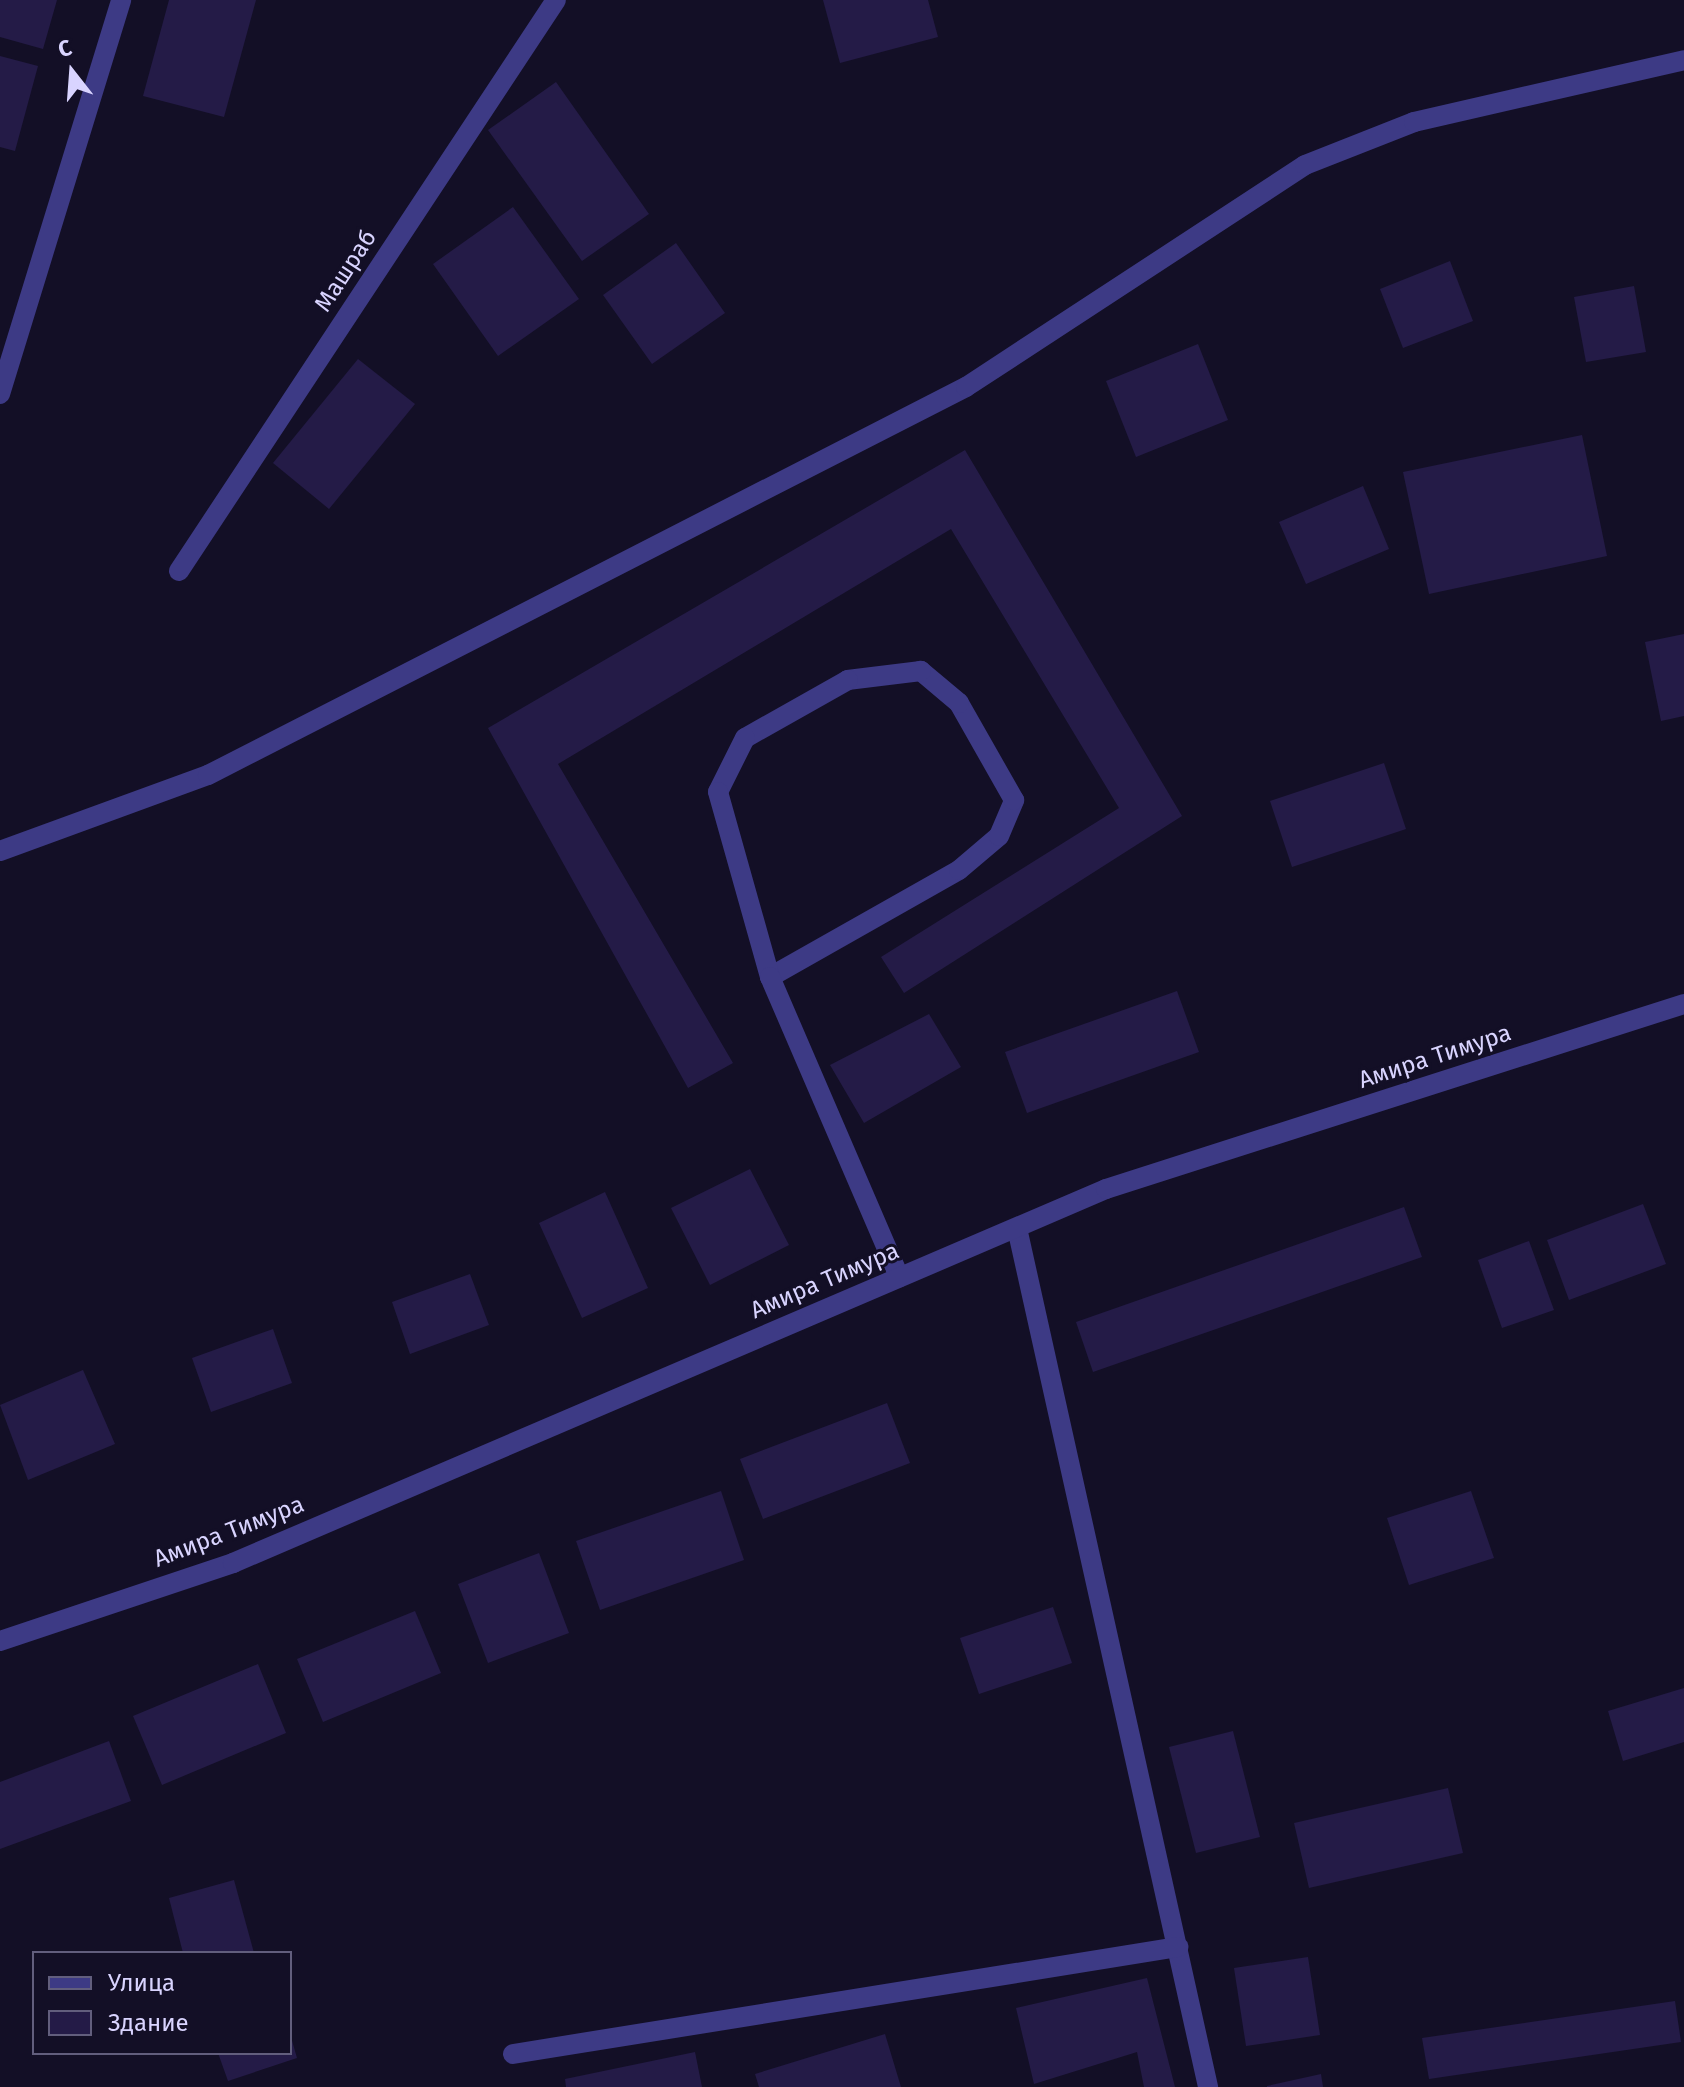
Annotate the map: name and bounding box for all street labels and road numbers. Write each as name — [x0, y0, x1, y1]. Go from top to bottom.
street label: Машраб — [309, 225, 383, 317]
street label: Амира Тимура — [1355, 1019, 1515, 1095]
street label: Амира Тимура — [746, 1237, 904, 1325]
street label: Амира Тимура — [150, 1490, 308, 1574]

